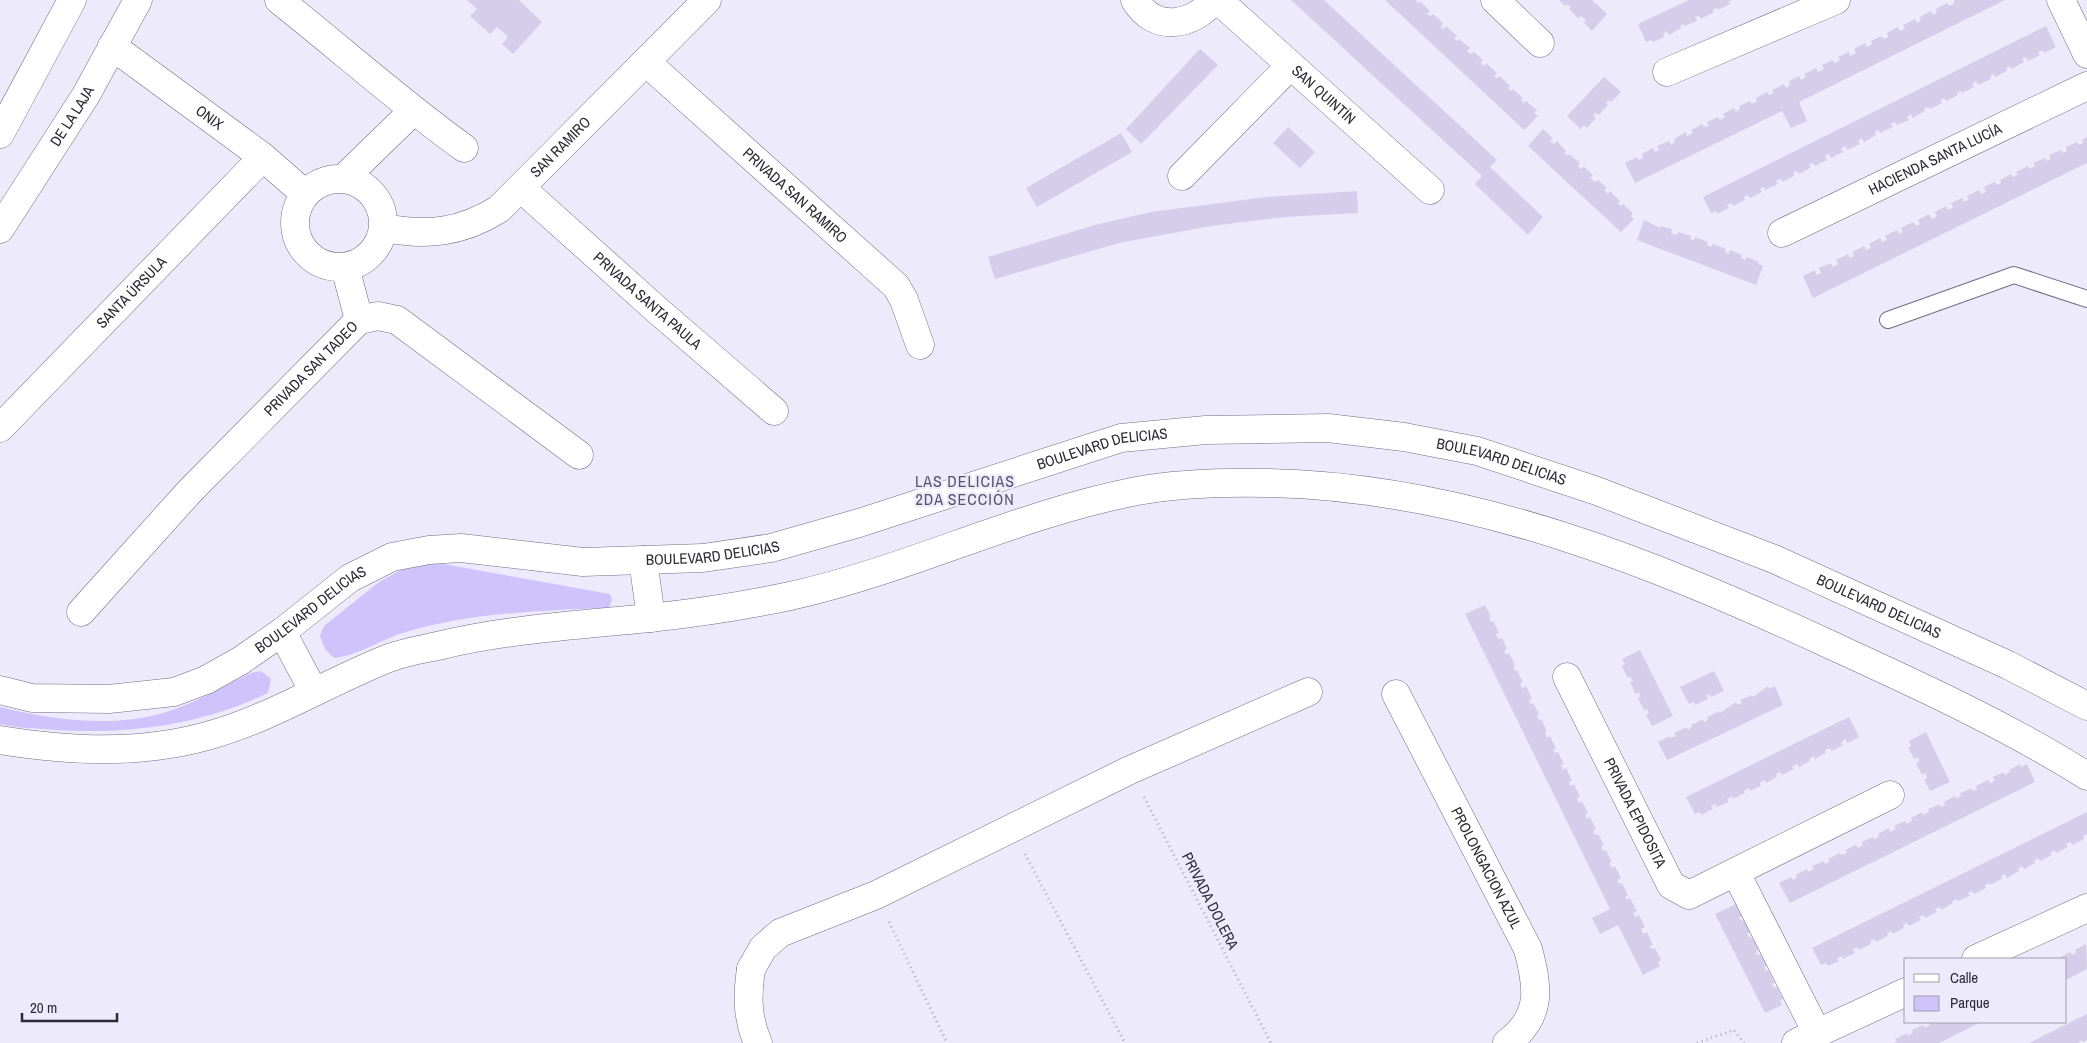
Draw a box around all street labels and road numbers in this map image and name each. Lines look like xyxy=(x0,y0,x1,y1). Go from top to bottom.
street label: SAN QUINTÍN xyxy=(1288,60,1361,129)
street label: DE LA LAJA xyxy=(45,81,99,150)
street label: ONIX xyxy=(191,100,229,135)
street label: SAN RAMIRO xyxy=(525,112,595,182)
street label: HACIENDA SANTA LUCÍA xyxy=(1865,117,2006,200)
street label: PRIVADA SAN RAMIRO xyxy=(738,143,852,248)
street label: PRIVADA SANTA PAULA xyxy=(589,247,707,355)
street label: SANTA ÚRSULA xyxy=(91,251,172,333)
street label: PRIVADA SAN TADEO xyxy=(259,316,362,420)
street label: BOULEVARD DELICIAS xyxy=(1034,423,1168,475)
street label: BOULEVARD DELICIAS xyxy=(1435,432,1569,490)
street label: BOULEVARD DELICIAS xyxy=(645,535,782,570)
street label: BOULEVARD DELICIAS xyxy=(250,561,370,658)
street label: BOULEVARD DELICIAS xyxy=(1813,569,1945,643)
street label: PRIVADA EPIDOSITA xyxy=(1599,754,1672,872)
street label: PROLONGACION AZUL xyxy=(1446,803,1527,933)
street label: PRIVADA DOLERA xyxy=(1177,849,1244,954)

